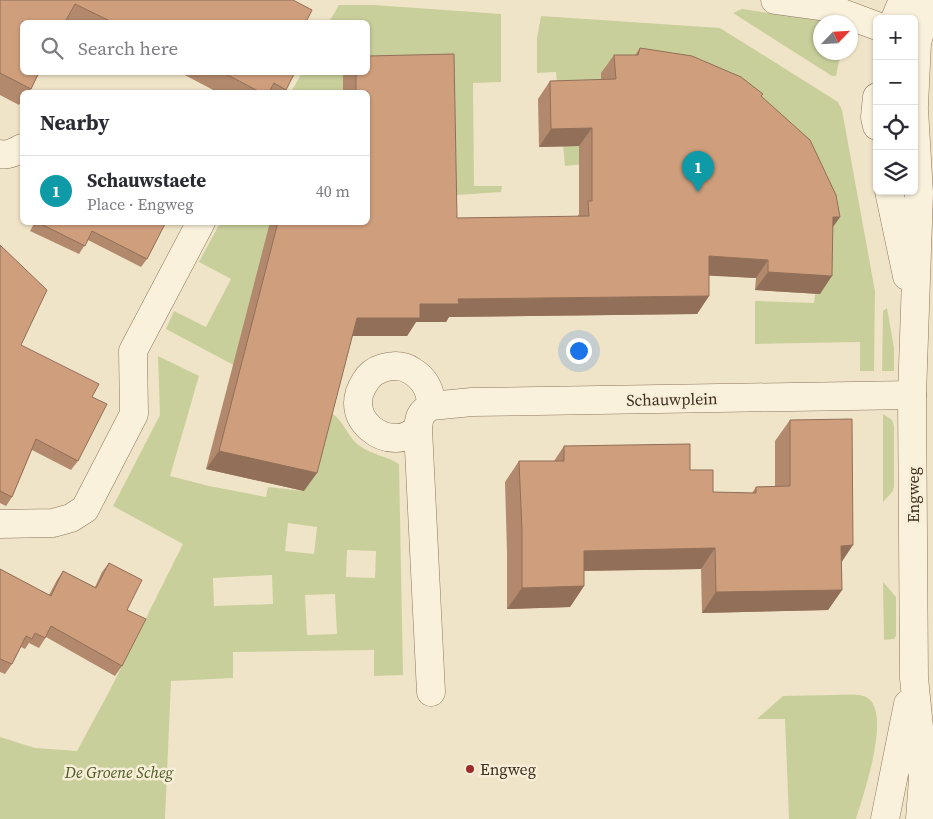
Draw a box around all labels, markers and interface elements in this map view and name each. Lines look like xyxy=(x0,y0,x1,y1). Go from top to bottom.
north arrow xyxy=(813,15,858,60)
map controls xyxy=(873,15,918,195)
button: + xyxy=(873,15,918,60)
search box xyxy=(20,20,370,75)
icon: search xyxy=(38,34,66,62)
text: Search here xyxy=(78,35,178,61)
button: − xyxy=(873,60,918,105)
button: locate xyxy=(873,105,918,150)
text: Nearby xyxy=(40,108,110,137)
button: layers xyxy=(873,150,918,195)
pin: 1 xyxy=(682,151,714,192)
text: Schauwstaete xyxy=(87,167,206,193)
text: 1 xyxy=(52,180,60,202)
text: 40 m xyxy=(316,180,350,202)
text: Place · Engweg xyxy=(87,193,193,215)
your location xyxy=(566,338,592,364)
street label: Schauwplein xyxy=(626,387,718,411)
street label: Engweg xyxy=(902,467,924,523)
place label: Engweg xyxy=(480,758,536,780)
park label: De Groene Scheg xyxy=(64,761,174,783)
marker: Engweg xyxy=(464,763,476,775)

